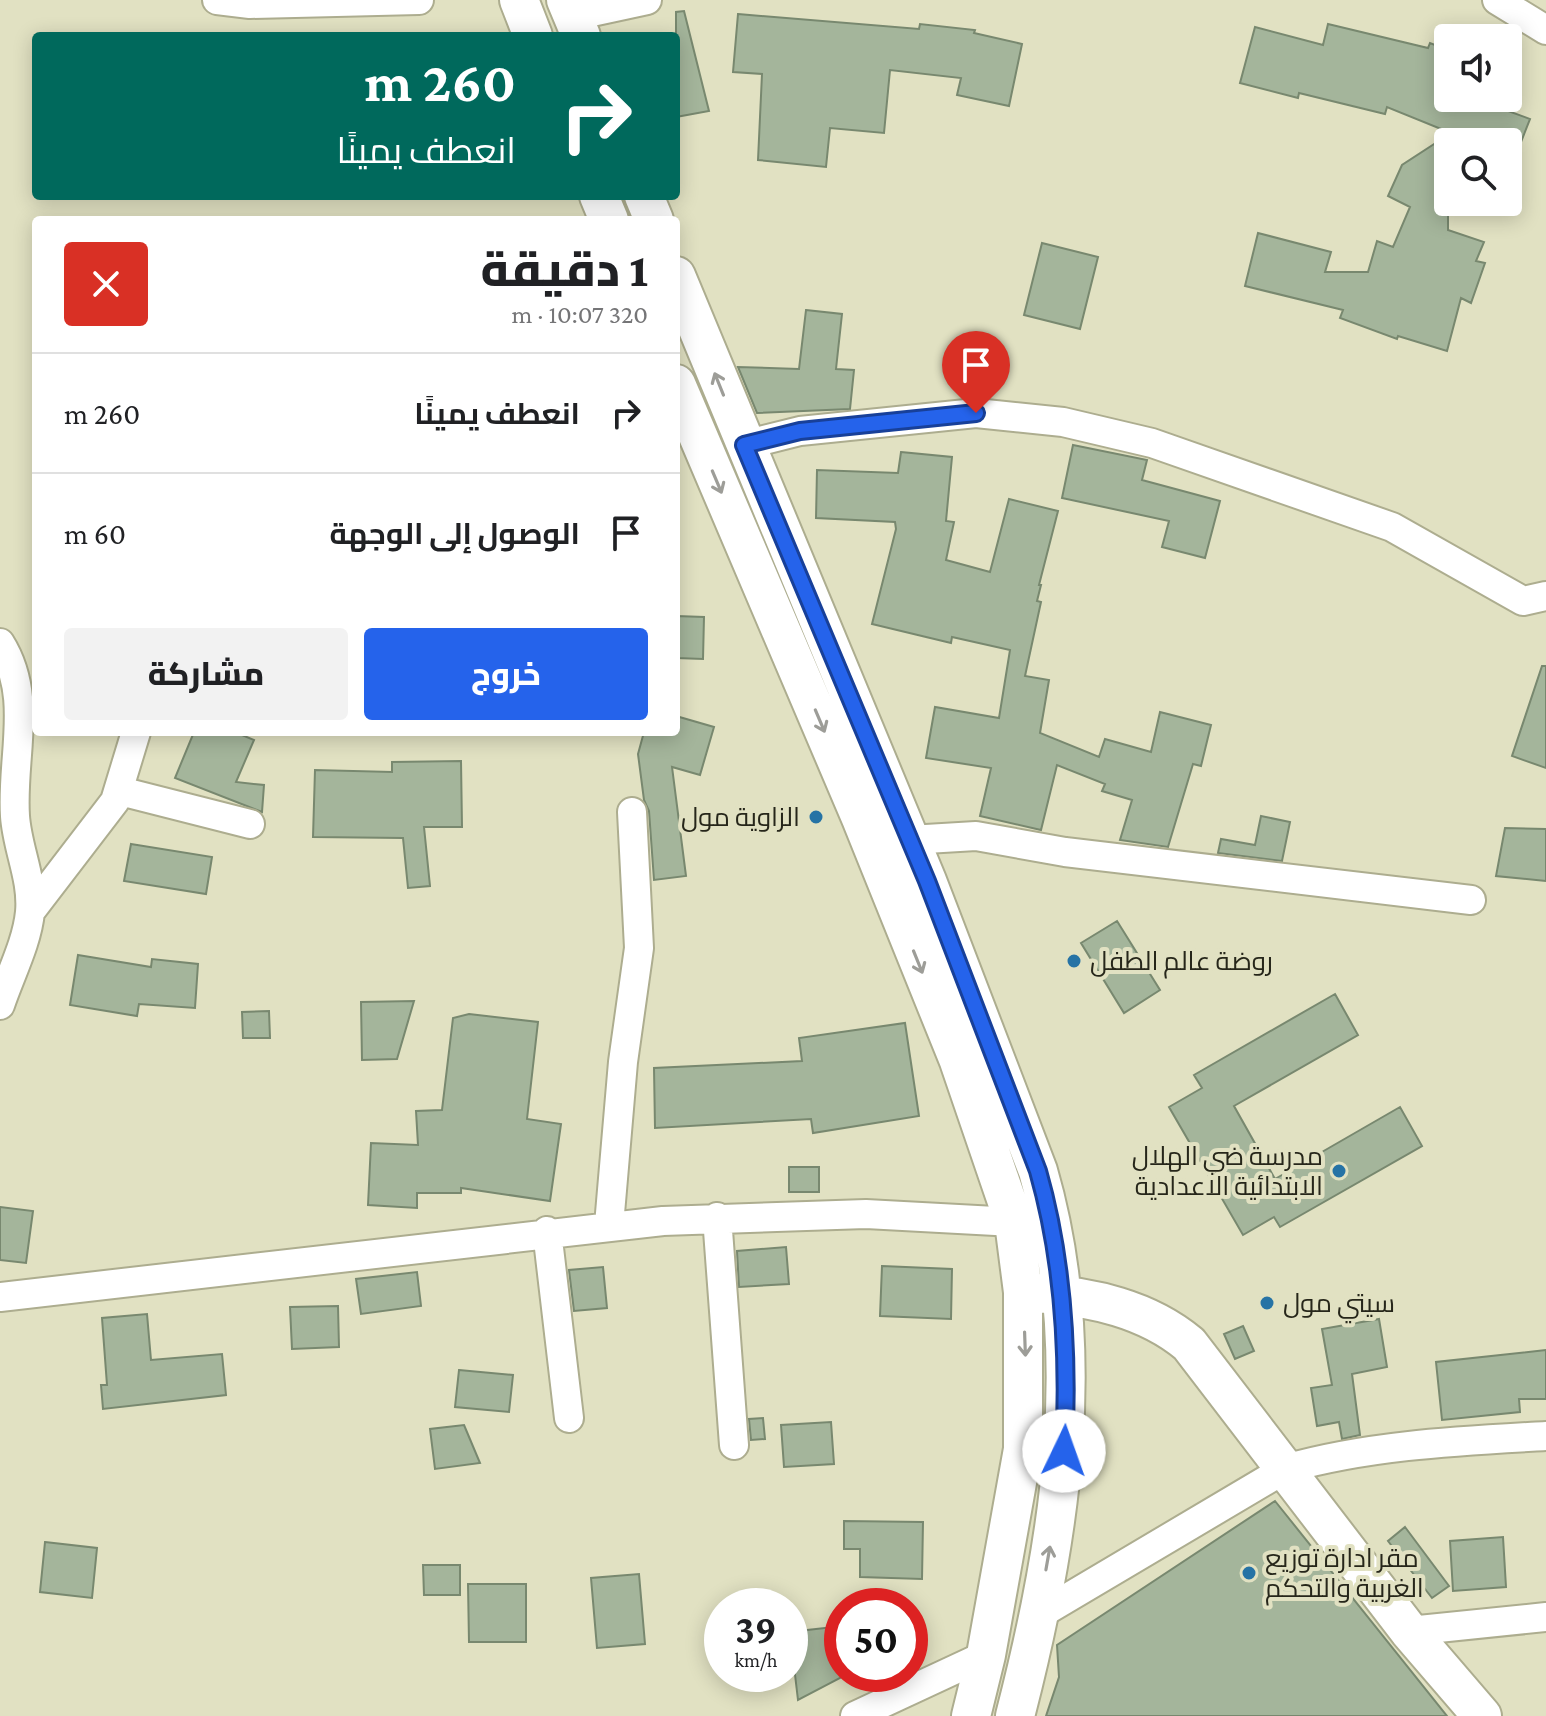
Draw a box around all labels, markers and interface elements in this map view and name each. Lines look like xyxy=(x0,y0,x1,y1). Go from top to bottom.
map controls xyxy=(1434,24,1522,216)
button: sound xyxy=(1434,24,1522,112)
text: 260 m xyxy=(365,51,516,113)
icon: right xyxy=(544,64,648,168)
button: search xyxy=(1434,128,1522,216)
text: انعطف يمينًا xyxy=(336,131,516,171)
button: close xyxy=(64,242,148,326)
text: 1 دقيقة xyxy=(481,243,648,296)
text: 320 m · 10:07 xyxy=(512,300,648,329)
pin xyxy=(942,331,1010,413)
icon: arrive xyxy=(954,343,998,387)
one-way arrow xyxy=(711,372,725,397)
icon: right xyxy=(604,391,648,435)
text: 260 m xyxy=(64,397,140,430)
text: انعطف يمينًا xyxy=(414,397,580,430)
one-way arrow xyxy=(710,470,725,494)
icon: arrive xyxy=(604,511,648,555)
text: 60 m xyxy=(64,517,126,550)
text: الوصول إلى الوجهة xyxy=(329,517,580,550)
button: مشاركة xyxy=(64,628,348,720)
button: خروج xyxy=(364,628,648,720)
one-way arrow xyxy=(813,708,828,733)
place label: الزاوية مول xyxy=(681,803,800,832)
marker: الزاوية مول xyxy=(807,808,825,826)
place label: روضة عالم الطفل xyxy=(1090,947,1273,979)
one-way arrow xyxy=(912,949,926,974)
marker: روضة عالم الطفل xyxy=(1065,952,1083,970)
place label: مدرسة ضي الهلال الابتدائية الاعدادية xyxy=(1132,1142,1323,1201)
marker: مدرسة ضي الهلال الابتدائية الاعدادية xyxy=(1330,1162,1348,1180)
place label: سيتي مول xyxy=(1283,1289,1395,1324)
marker: سيتي مول xyxy=(1258,1294,1276,1312)
one-way arrow xyxy=(1017,1330,1032,1357)
position arrow xyxy=(1022,1409,1106,1493)
place label: مقر ادارة توزيع الغربية والتحكم xyxy=(1265,1544,1424,1606)
one-way arrow xyxy=(1041,1545,1056,1571)
marker: مقر ادارة توزيع الغربية والتحكم xyxy=(1240,1564,1258,1582)
speed limit sign: 50 xyxy=(824,1588,928,1692)
text: 39 xyxy=(735,1607,777,1652)
text: km/h xyxy=(734,1649,778,1671)

